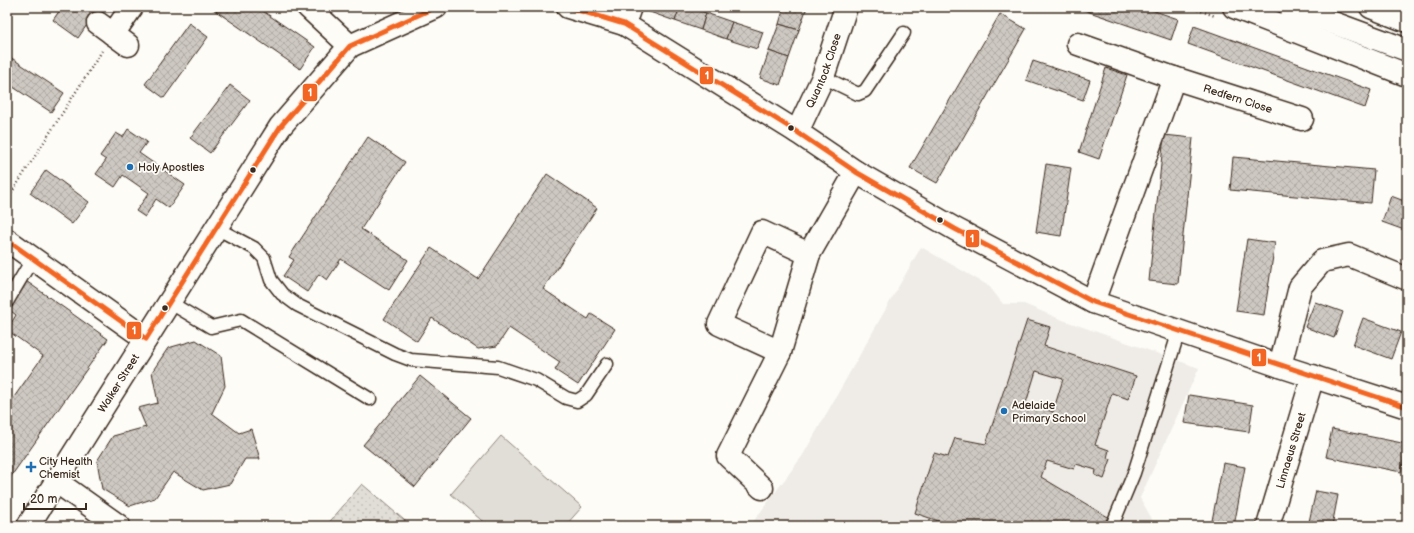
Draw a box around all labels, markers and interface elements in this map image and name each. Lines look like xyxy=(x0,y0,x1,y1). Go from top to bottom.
street label: Quantock Close xyxy=(803,31,844,110)
line badge: 1 xyxy=(699,66,714,85)
text: 1 xyxy=(705,69,709,82)
street label: Redfern Close xyxy=(1202,82,1274,116)
line badge: 1 xyxy=(302,83,318,102)
text: 1 xyxy=(308,86,312,99)
unlabelled marker xyxy=(786,123,796,133)
place label: Holy Apostles xyxy=(138,161,205,174)
marker: Holy Apostles xyxy=(125,162,135,172)
unlabelled marker xyxy=(248,165,258,175)
unlabelled marker xyxy=(935,215,945,225)
line badge: 1 xyxy=(965,229,980,248)
text: 1 xyxy=(970,232,974,245)
unlabelled marker xyxy=(160,303,170,313)
line badge: 1 xyxy=(126,321,142,340)
text: 1 xyxy=(132,324,136,337)
line badge: 1 xyxy=(1251,348,1267,367)
street label: Walker Street xyxy=(95,351,142,415)
text: 1 xyxy=(1257,351,1261,364)
place label: Adelaide Primary School xyxy=(1012,399,1086,425)
marker: Adelaide Primary School xyxy=(999,406,1009,416)
street label: Linnaeus Street xyxy=(1274,410,1309,490)
place label: City Health Chemist xyxy=(39,455,93,481)
marker: City Health Chemist xyxy=(26,462,36,472)
scale bar xyxy=(24,485,86,511)
text: 20 m xyxy=(30,492,57,507)

